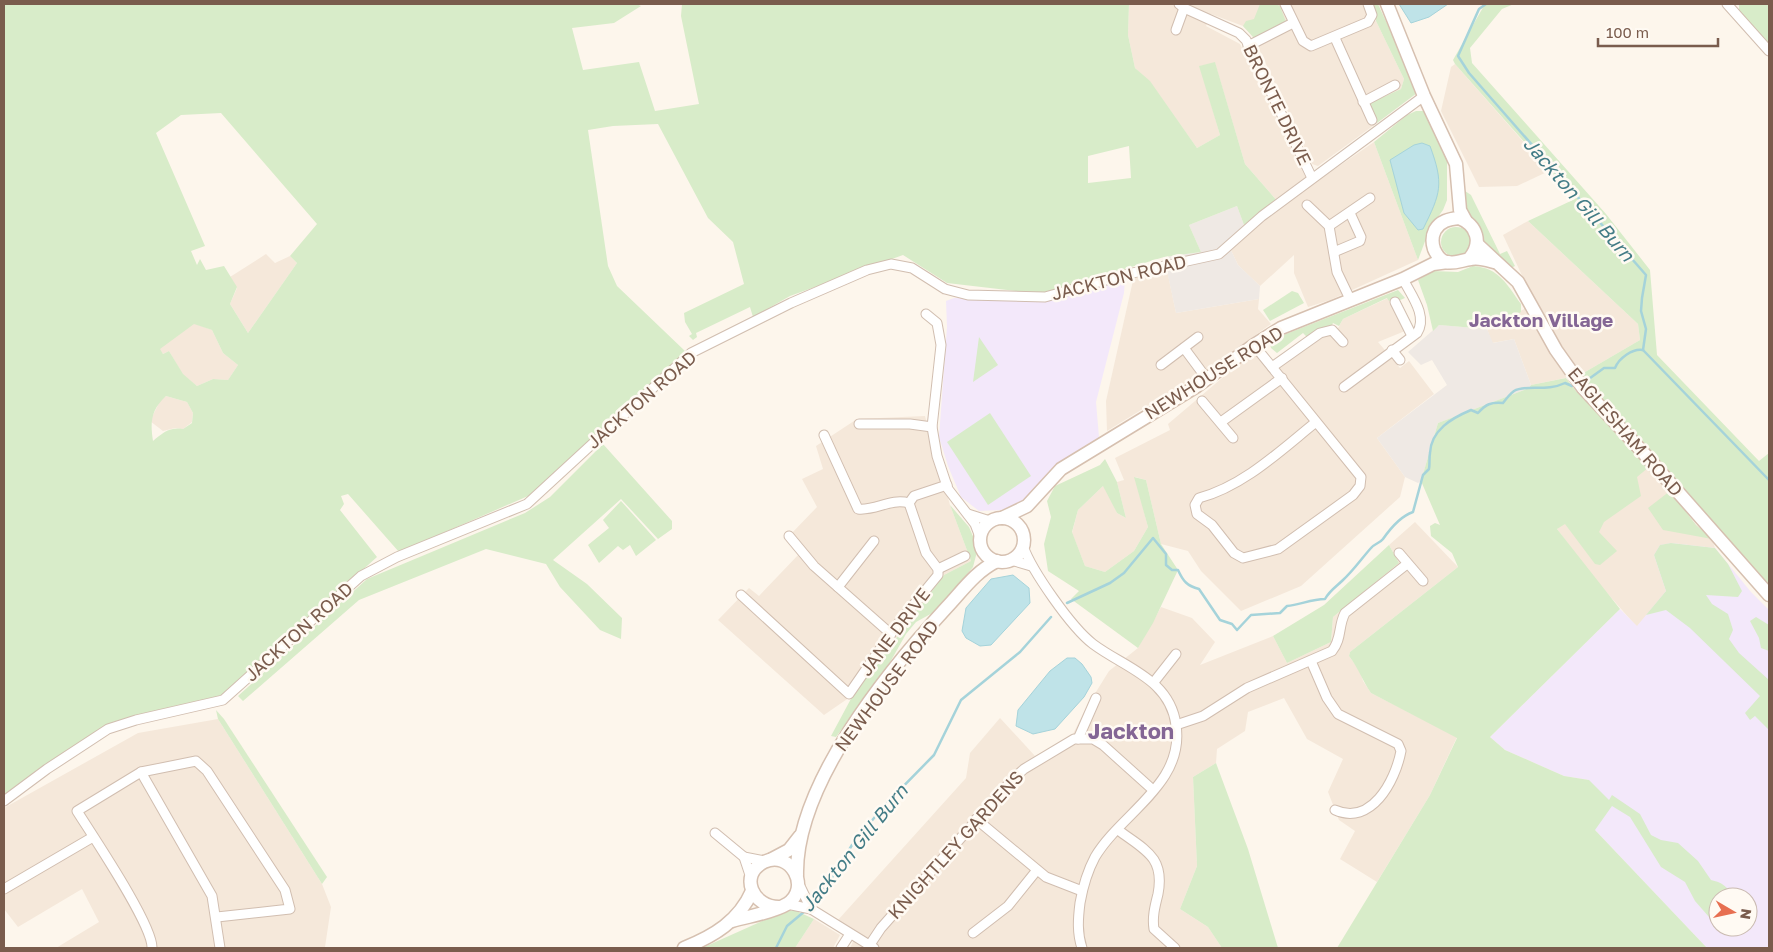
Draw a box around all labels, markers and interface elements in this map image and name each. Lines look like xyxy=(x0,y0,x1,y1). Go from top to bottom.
scale bar xyxy=(1598,15,1718,47)
text: 100 m xyxy=(1606,23,1649,41)
street label: BRONTE DRIVE xyxy=(1239,41,1317,168)
water label: Jackton Gill Burn xyxy=(1519,132,1640,266)
street label: JACKTON ROAD xyxy=(1049,250,1188,304)
district label: Jackton Village xyxy=(1469,308,1613,331)
street label: NEWHOUSE ROAD xyxy=(1140,321,1287,424)
street label: JACKTON ROAD xyxy=(582,346,701,453)
street label: EAGLESHAM ROAD xyxy=(1564,362,1688,500)
street label: JACKTON ROAD xyxy=(240,577,357,686)
street label: JANE DRIVE xyxy=(854,583,934,680)
street label: NEWHOUSE ROAD xyxy=(830,615,943,755)
district label: Jackton xyxy=(1088,717,1174,744)
street label: KNIGHTLEY GARDENS xyxy=(883,766,1028,923)
water label: Jackton Gill Burn xyxy=(795,778,913,916)
north arrow xyxy=(1708,887,1758,937)
text: N xyxy=(1737,908,1756,921)

